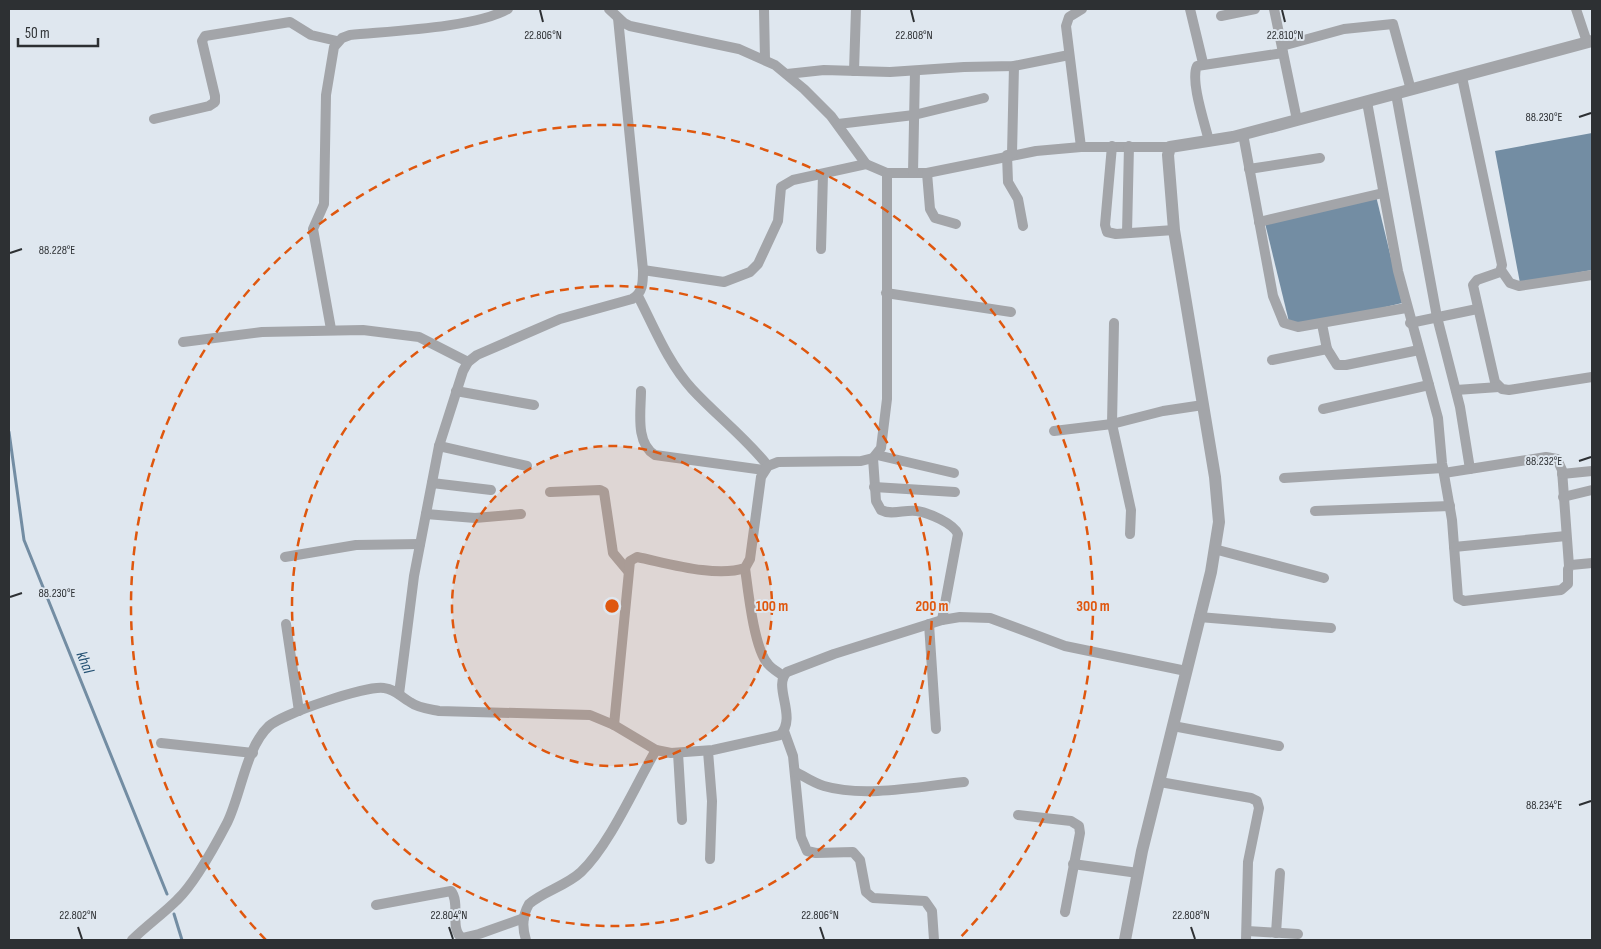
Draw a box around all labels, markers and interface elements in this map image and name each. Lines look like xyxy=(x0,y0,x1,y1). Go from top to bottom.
scale bar xyxy=(18,15,98,47)
text: 50 m xyxy=(25,24,50,43)
text: 22.806°N xyxy=(524,28,562,43)
text: 22.808°N xyxy=(895,28,933,43)
text: 22.810°N xyxy=(1267,28,1303,43)
text: 88.230°E xyxy=(1526,110,1563,125)
text: 88.228°E xyxy=(39,243,75,258)
text: 88.232°E xyxy=(1526,454,1562,469)
text: 88.230°E xyxy=(39,586,76,601)
centre of rings xyxy=(603,597,621,615)
text: 100 m xyxy=(756,597,788,616)
text: 200 m xyxy=(915,597,949,616)
text: 300 m xyxy=(1076,597,1110,616)
water label: khal xyxy=(72,649,98,677)
text: 88.234°E xyxy=(1526,798,1562,813)
text: 22.802°N xyxy=(59,908,97,923)
text: 22.804°N xyxy=(431,908,467,923)
text: 22.806°N xyxy=(801,908,839,923)
text: 22.808°N xyxy=(1172,908,1210,923)

